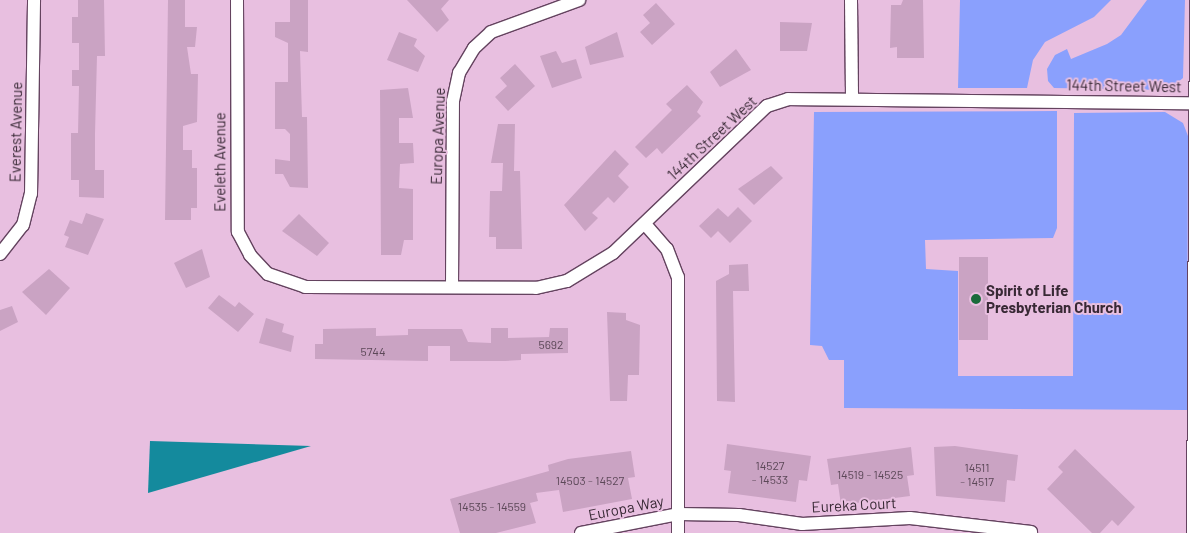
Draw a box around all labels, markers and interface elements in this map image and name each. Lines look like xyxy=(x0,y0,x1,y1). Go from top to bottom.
street label: 144th Street West xyxy=(1066,76,1182,96)
street label: Everest Avenue xyxy=(6,82,26,182)
street label: Europa Avenue xyxy=(427,87,449,185)
street label: 144th Street West xyxy=(664,92,760,184)
street label: Eveleth Avenue xyxy=(211,112,229,212)
place label: Spirit of Life Presbyterian Church xyxy=(986,281,1122,316)
marker: Spirit of Life Presbyterian Church xyxy=(970,293,982,305)
house number: 5692 xyxy=(538,338,564,352)
house number: 5744 xyxy=(360,345,386,359)
house number: 14527 - 14533 xyxy=(752,459,788,487)
house number: 14511 - 14517 xyxy=(960,461,994,489)
house number: 14519 - 14525 xyxy=(837,468,903,482)
house number: 14503 - 14527 xyxy=(556,474,624,488)
street label: Europa Way xyxy=(587,492,665,524)
street label: Eureka Court xyxy=(811,494,897,516)
house number: 14535 - 14559 xyxy=(458,500,526,514)

